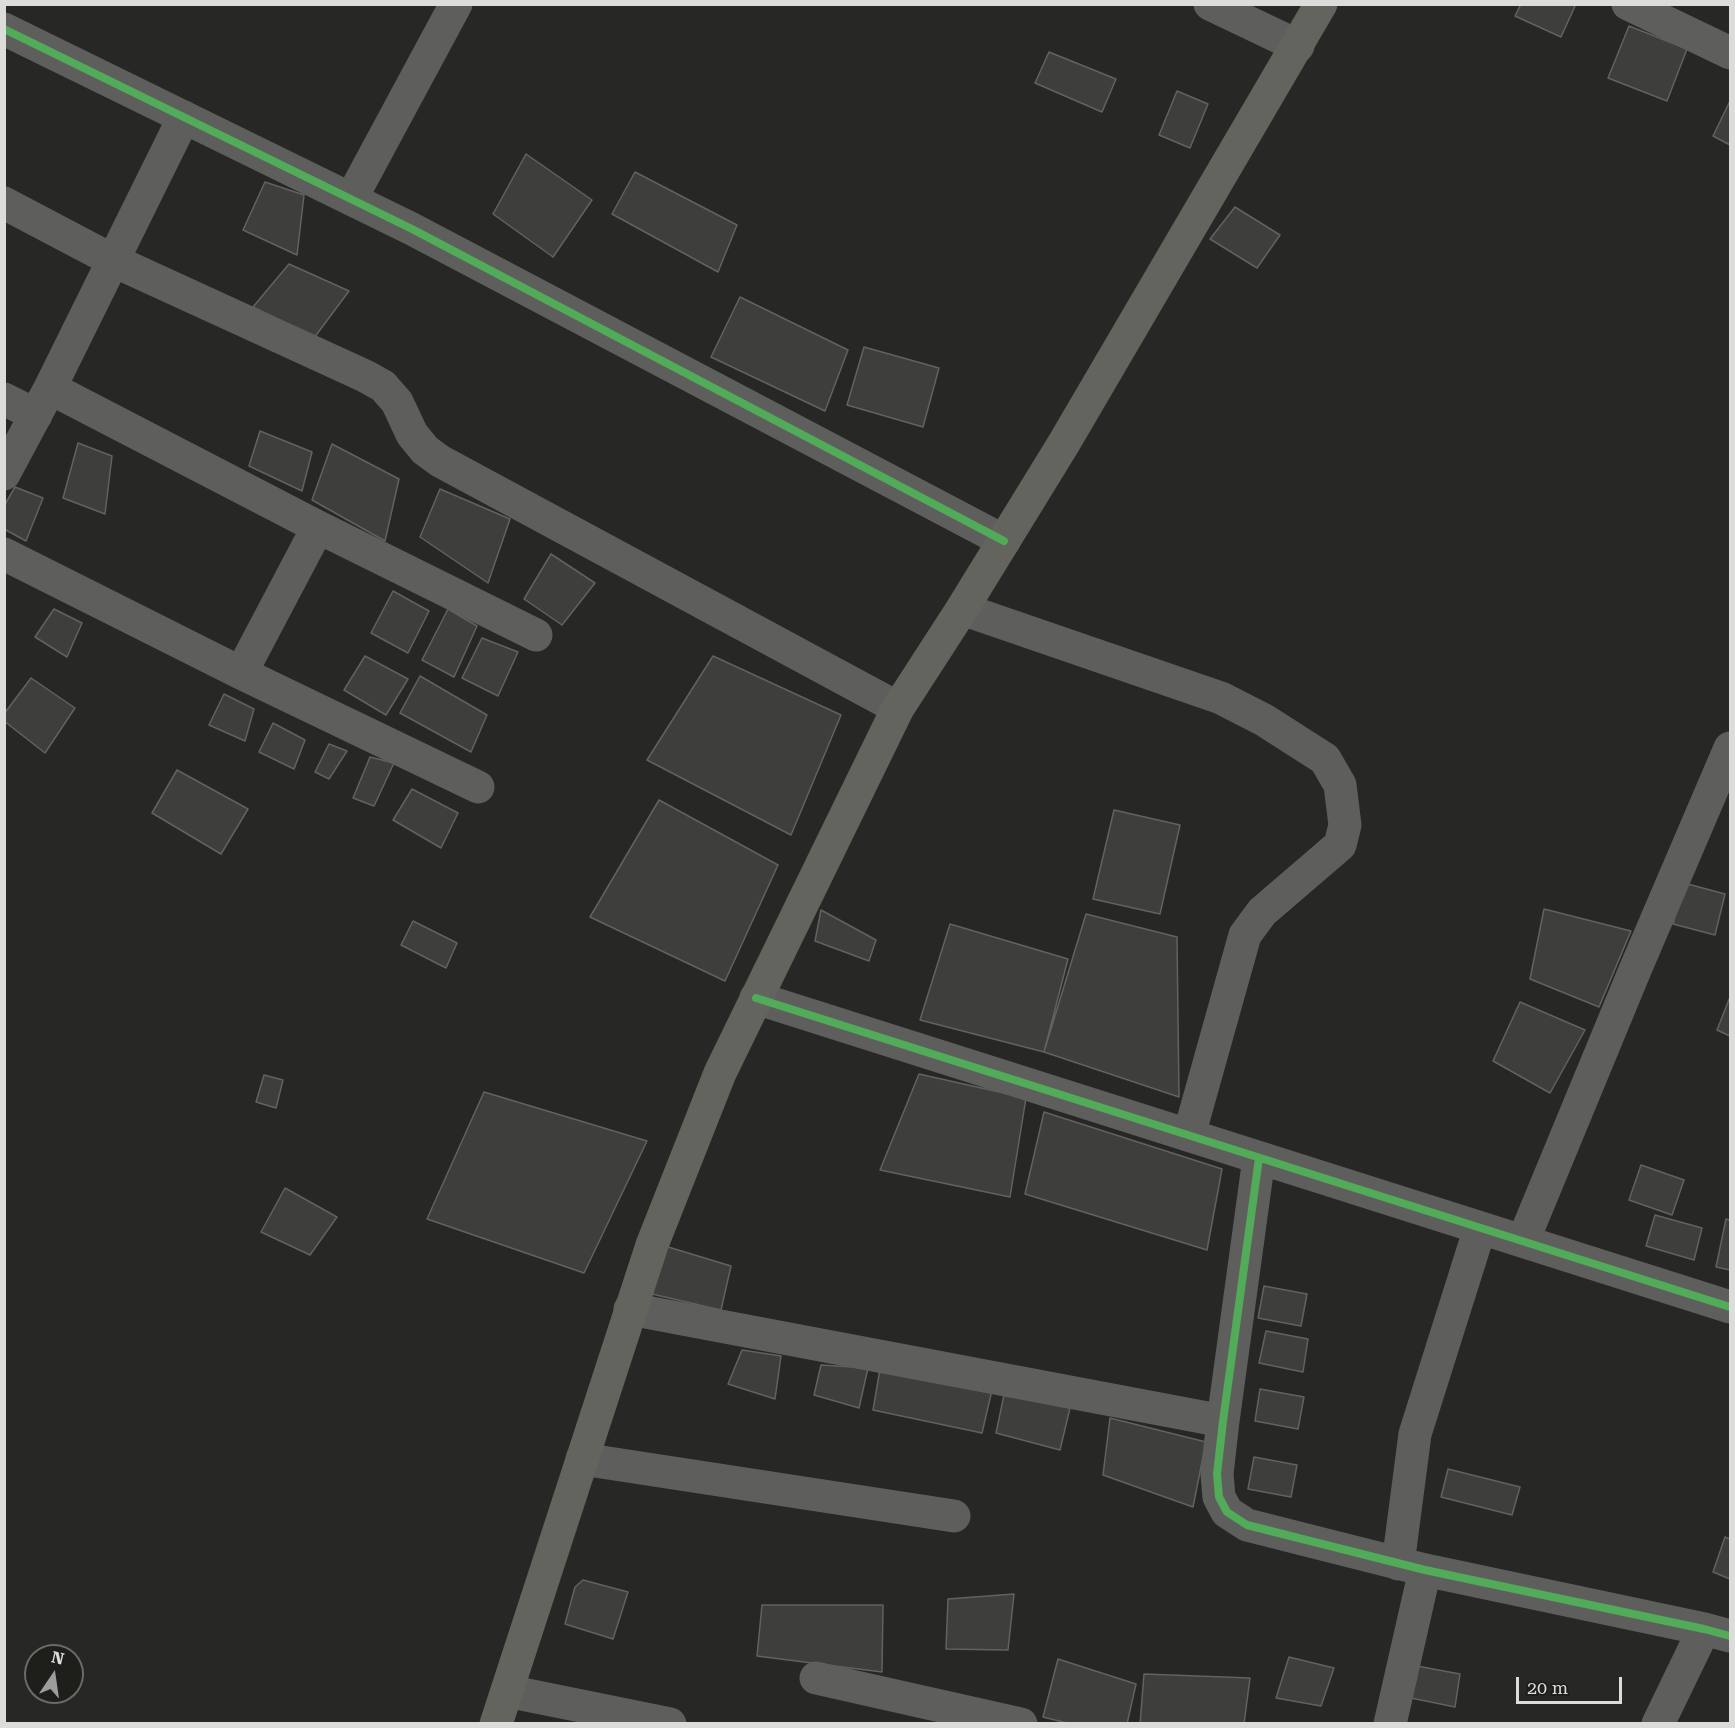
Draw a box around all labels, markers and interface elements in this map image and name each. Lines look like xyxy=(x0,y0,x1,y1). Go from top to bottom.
north arrow xyxy=(24,1644,84,1704)
text: N xyxy=(50,1647,66,1669)
scale bar xyxy=(1519,1665,1626,1703)
text: 20 m xyxy=(1527,1677,1568,1698)

